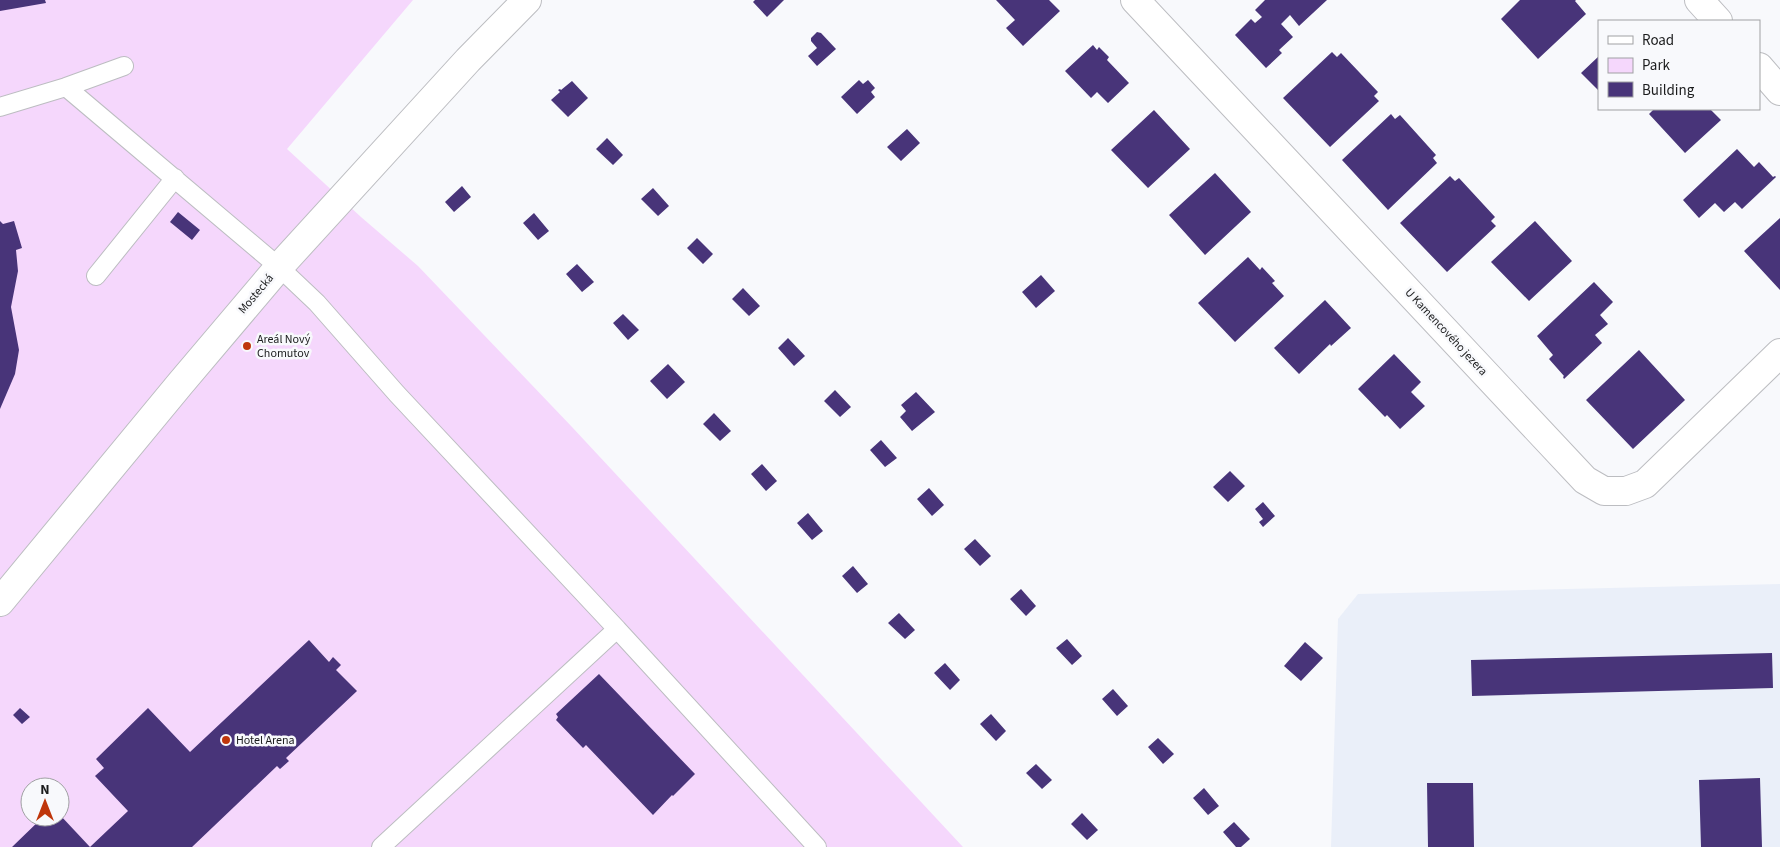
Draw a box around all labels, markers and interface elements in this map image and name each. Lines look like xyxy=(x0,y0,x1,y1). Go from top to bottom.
legend xyxy=(1598,20,1760,110)
text: Road xyxy=(1642,30,1674,51)
text: Park xyxy=(1642,55,1671,76)
text: Building xyxy=(1642,80,1695,101)
street label: Mostecká xyxy=(234,270,278,318)
street label: U Kamencového jezera xyxy=(1401,285,1491,379)
place label: Areál Nový Chomutov xyxy=(257,331,311,362)
marker: Areál Nový Chomutov xyxy=(241,340,253,352)
place label: Hotel Arena xyxy=(236,732,295,749)
marker: Hotel Arena xyxy=(220,734,232,746)
north arrow xyxy=(20,777,70,827)
text: N xyxy=(40,780,50,800)

